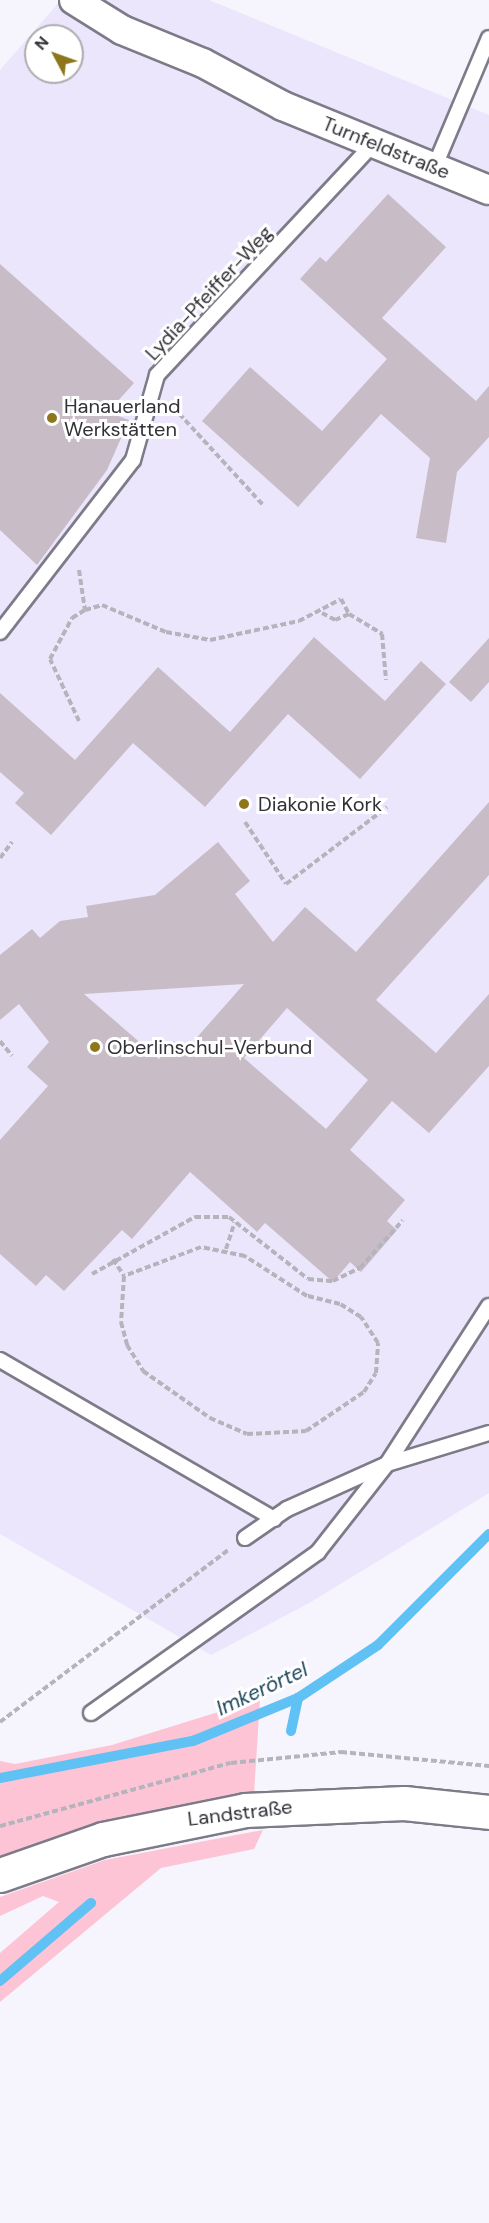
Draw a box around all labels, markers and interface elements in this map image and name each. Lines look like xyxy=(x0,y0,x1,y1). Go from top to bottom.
north arrow xyxy=(24,24,84,84)
text: N xyxy=(30,32,53,54)
street label: Turnfeldstraße xyxy=(319,112,453,184)
street label: Lydia-Pfeiffer-Weg xyxy=(140,221,278,365)
place label: Hanauerland Werkstätten xyxy=(64,394,180,441)
marker: Hanauerland Werkstätten xyxy=(45,411,59,425)
place label: Diakonie Kork xyxy=(258,792,382,816)
marker: Diakonie Kork xyxy=(235,795,253,813)
place label: Oberlinschul-Verbund xyxy=(107,1035,312,1059)
marker: Oberlinschul-Verbund xyxy=(88,1040,102,1054)
water label: Imkerörtel xyxy=(212,1657,312,1721)
street label: Landstraße xyxy=(186,1795,294,1831)

